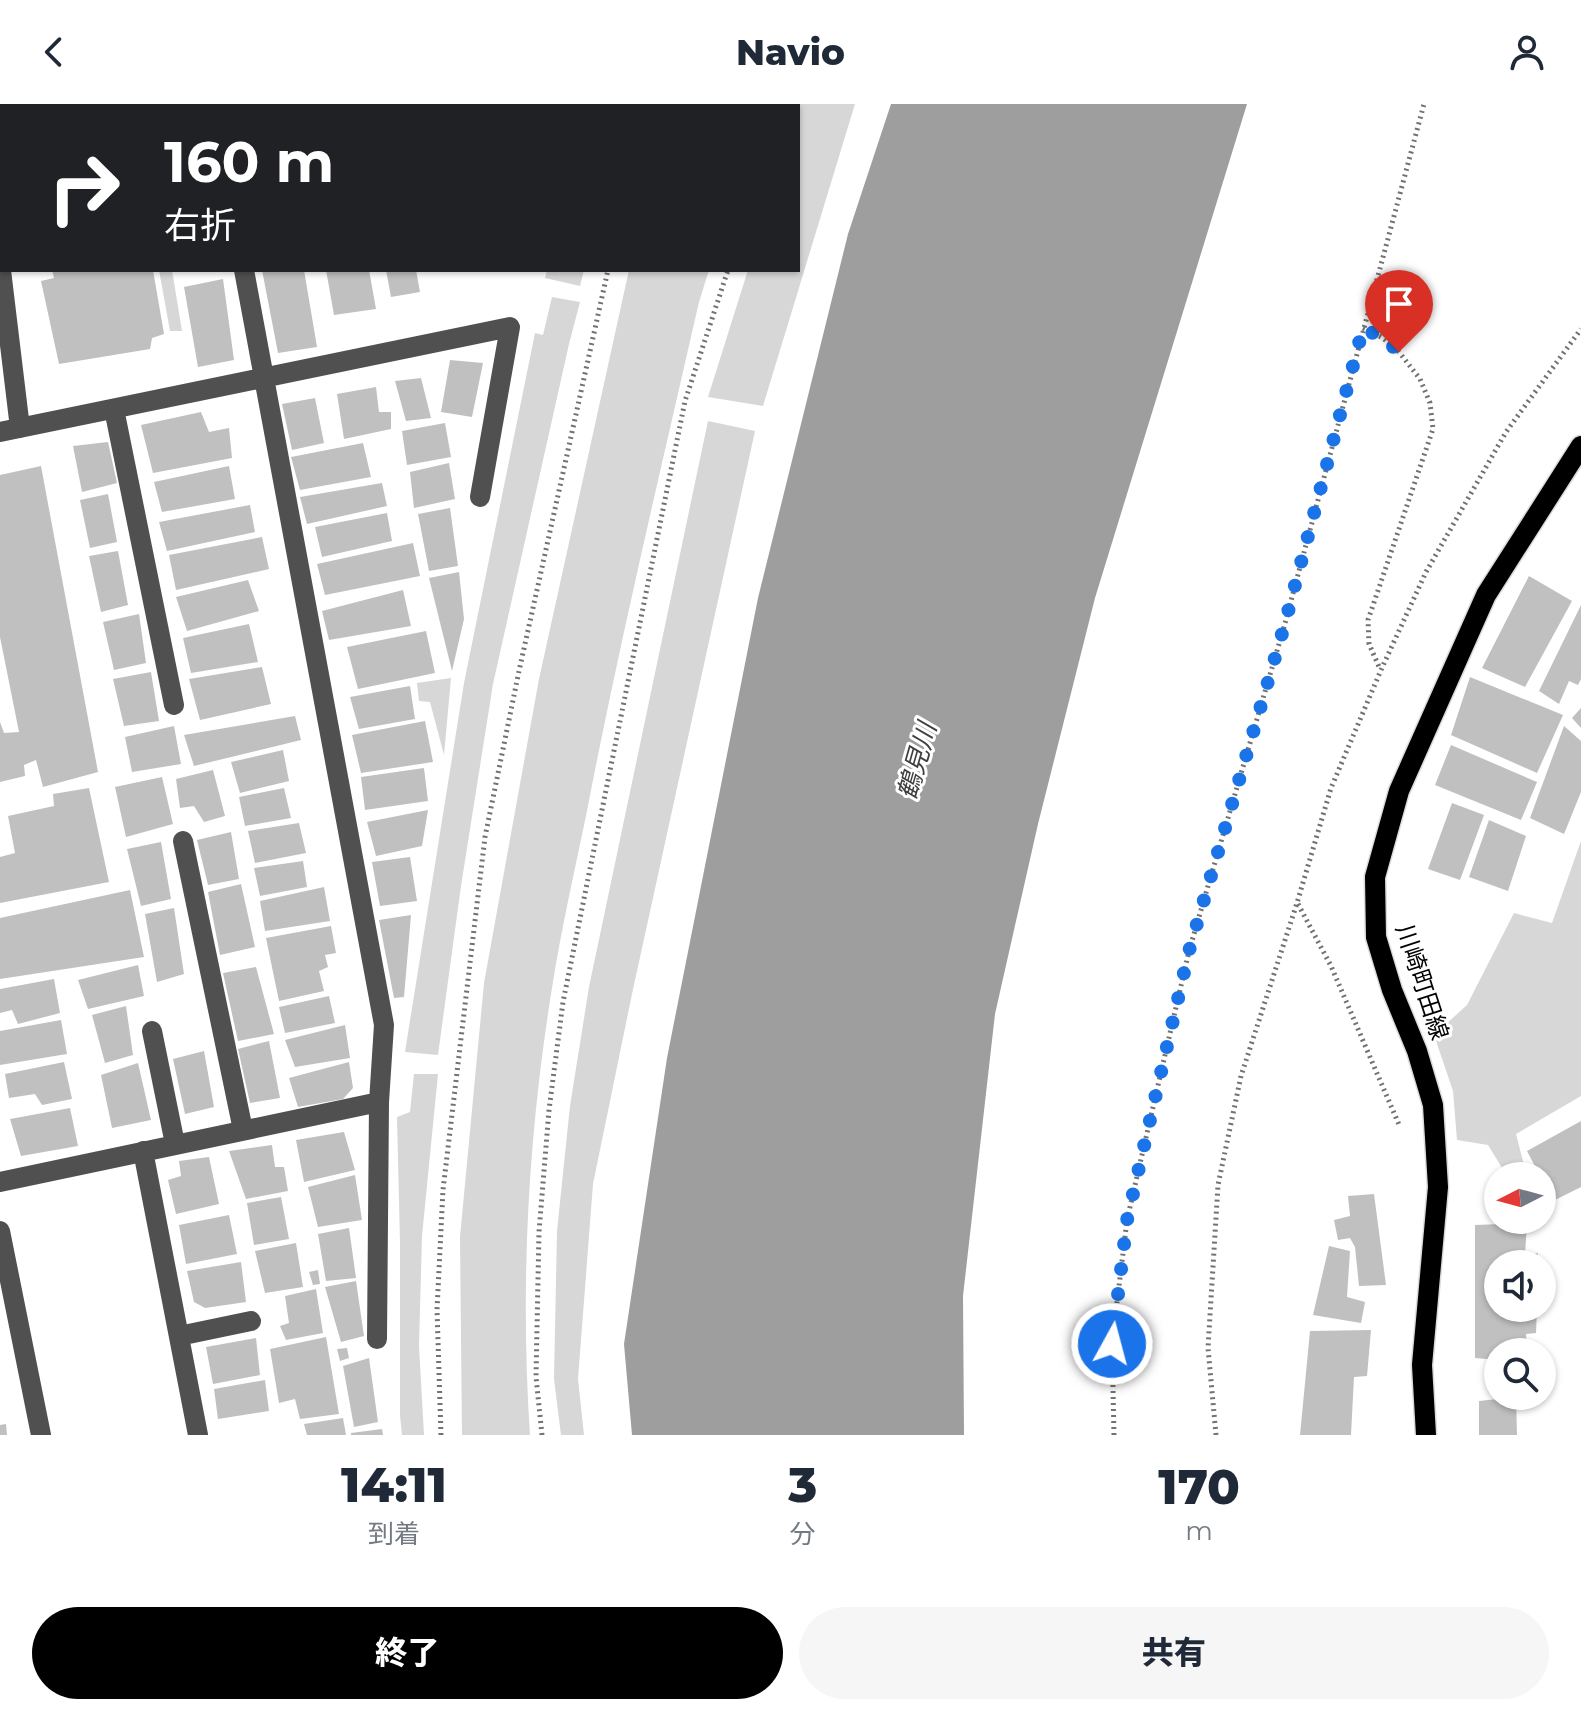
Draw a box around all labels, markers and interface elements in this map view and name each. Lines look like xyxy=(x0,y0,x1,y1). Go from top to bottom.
icon: back xyxy=(32,30,76,74)
text: Navio xyxy=(736,30,845,74)
icon: person xyxy=(1505,30,1549,74)
text: 160 m xyxy=(164,128,334,196)
icon: right xyxy=(32,136,136,240)
text: 右折 xyxy=(164,203,236,247)
pin xyxy=(1365,270,1433,352)
icon: arrive xyxy=(1377,282,1421,326)
water label: 鶴見川 xyxy=(891,716,944,803)
street label: 川崎町田線 xyxy=(1390,920,1455,1043)
north arrow xyxy=(1484,1162,1556,1234)
map controls xyxy=(1484,1162,1556,1410)
button: sound xyxy=(1484,1250,1556,1322)
position arrow xyxy=(1070,1302,1154,1386)
button: search xyxy=(1484,1338,1556,1410)
text: 14:11 xyxy=(341,1456,447,1514)
text: 3 xyxy=(788,1456,817,1514)
text: 170 xyxy=(1158,1458,1240,1516)
text: m xyxy=(1185,1515,1213,1547)
text: 到着 xyxy=(368,1518,420,1550)
text: 分 xyxy=(790,1518,816,1550)
button: 終了 xyxy=(32,1607,783,1699)
button: 共有 xyxy=(799,1607,1549,1699)

